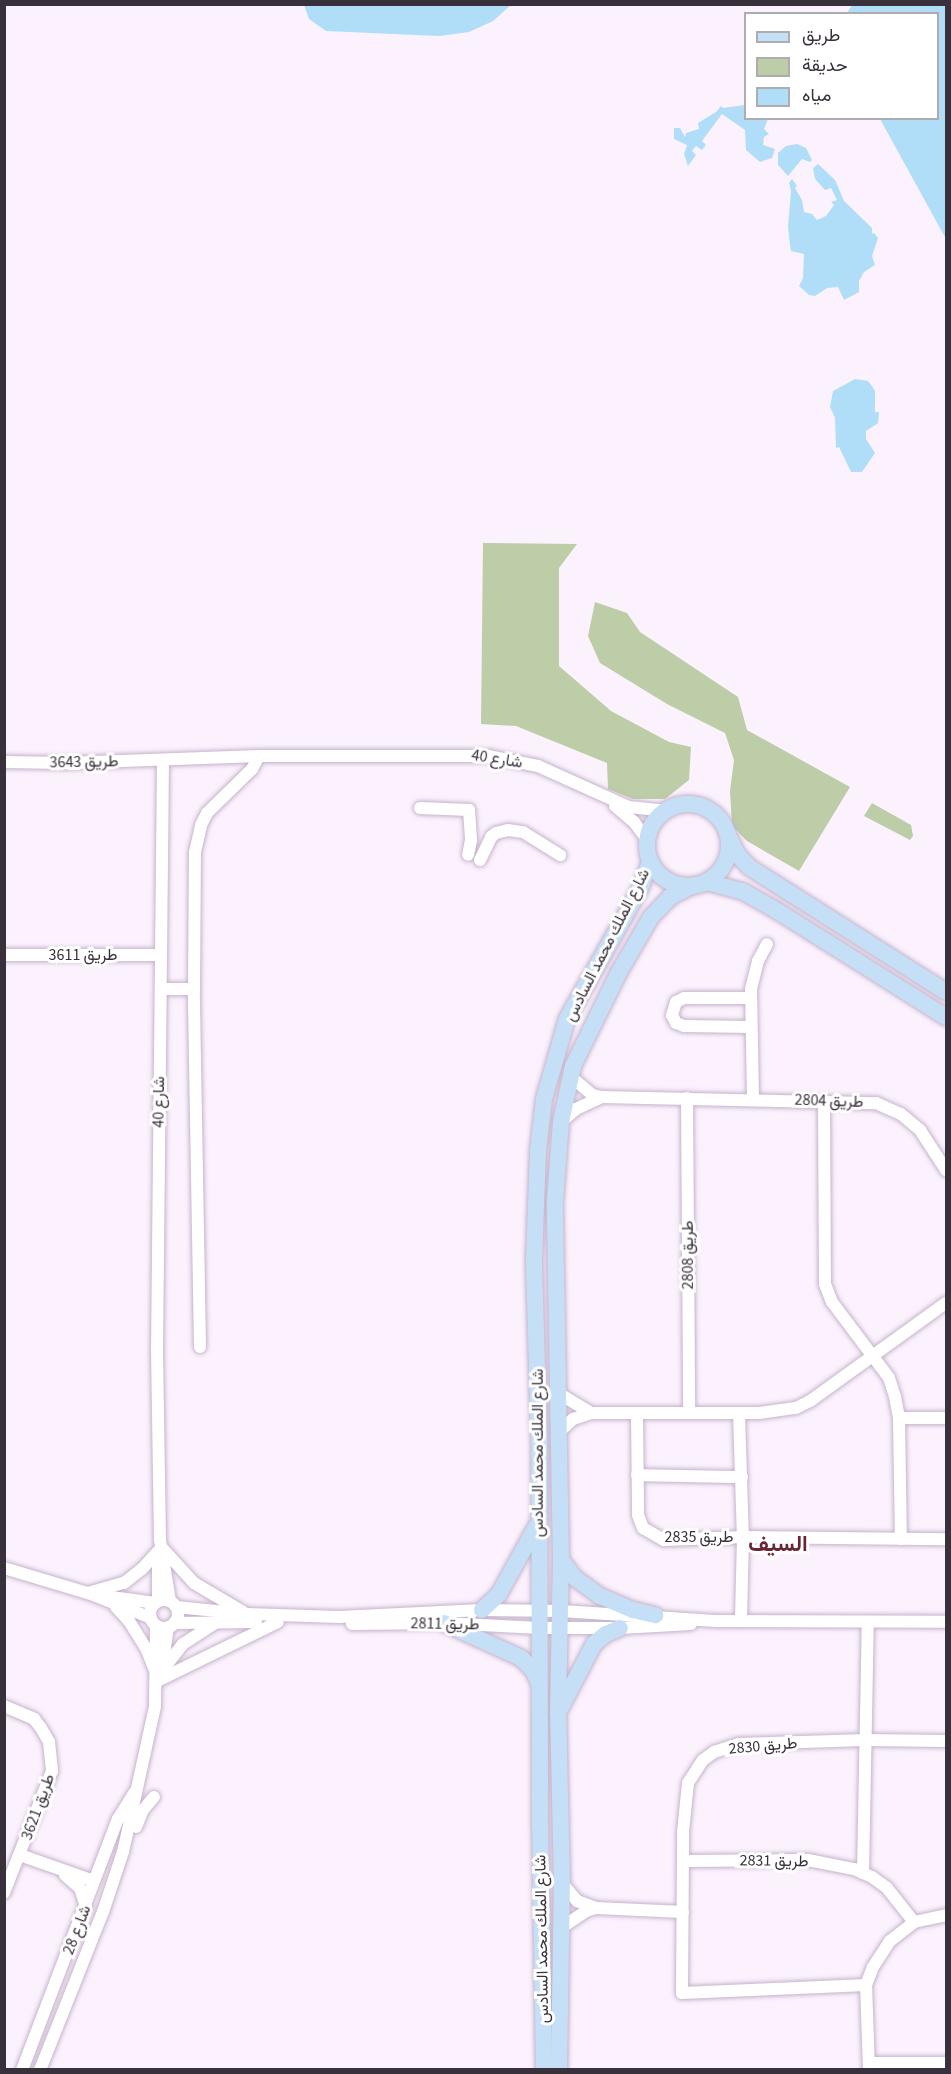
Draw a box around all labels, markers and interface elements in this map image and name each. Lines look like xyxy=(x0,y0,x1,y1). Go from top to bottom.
legend xyxy=(744,12,939,120)
text: طريق xyxy=(802,23,840,48)
text: حديقة xyxy=(802,53,848,78)
text: مياه xyxy=(802,83,831,108)
street label: شارع 40 xyxy=(470,746,524,772)
street label: طريق 3643 xyxy=(49,752,119,772)
street label: شارع الملك محمد السادس xyxy=(560,866,654,1024)
street label: طريق 3611 xyxy=(49,945,117,965)
street label: شارع 40 xyxy=(149,1076,169,1128)
street label: طريق 2804 xyxy=(794,1090,864,1112)
street label: طريق 2808 xyxy=(678,1221,698,1289)
street label: شارع الملك محمد السادس xyxy=(528,1369,548,1537)
street label: طريق 2835 xyxy=(665,1527,733,1547)
district label: السيف xyxy=(748,1532,808,1558)
street label: طريق 2811 xyxy=(410,1614,480,1634)
street label: طريق 2830 xyxy=(728,1733,798,1759)
street label: طريق 3621 xyxy=(17,1771,59,1843)
street label: طريق 2831 xyxy=(739,1851,809,1871)
street label: شارع الملك محمد السادس xyxy=(531,1855,553,2023)
street label: شارع 28 xyxy=(59,1903,95,1957)

